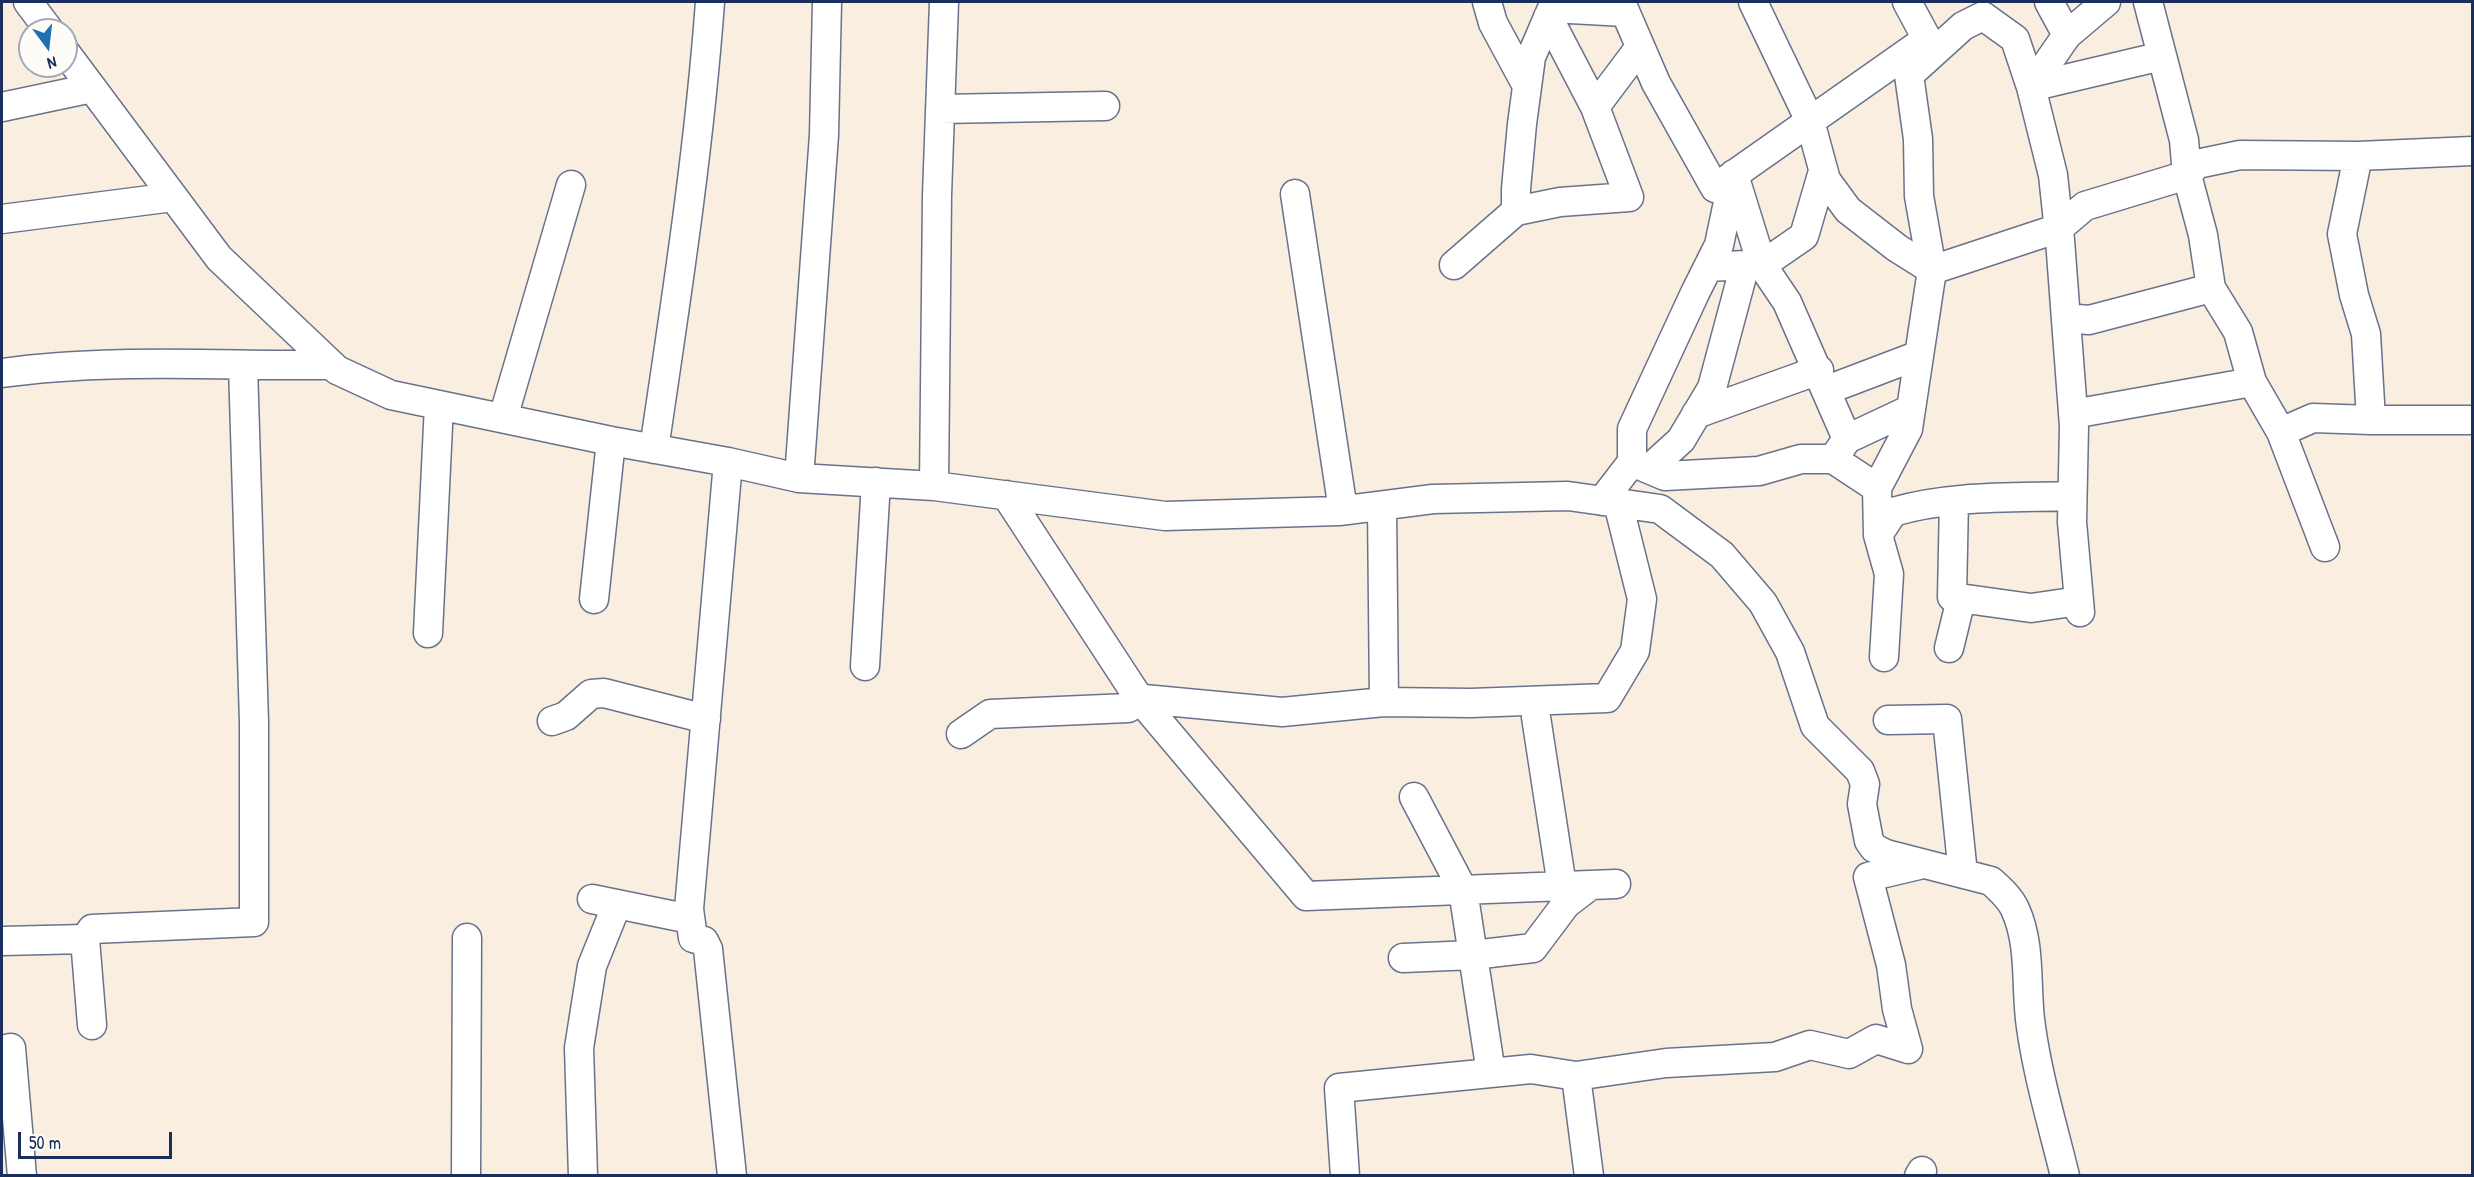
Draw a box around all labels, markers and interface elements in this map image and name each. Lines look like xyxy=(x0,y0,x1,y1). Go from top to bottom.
north arrow xyxy=(18,18,78,78)
text: N xyxy=(45,52,59,75)
scale bar xyxy=(21,1120,176,1158)
text: 50 m xyxy=(29,1130,61,1155)

